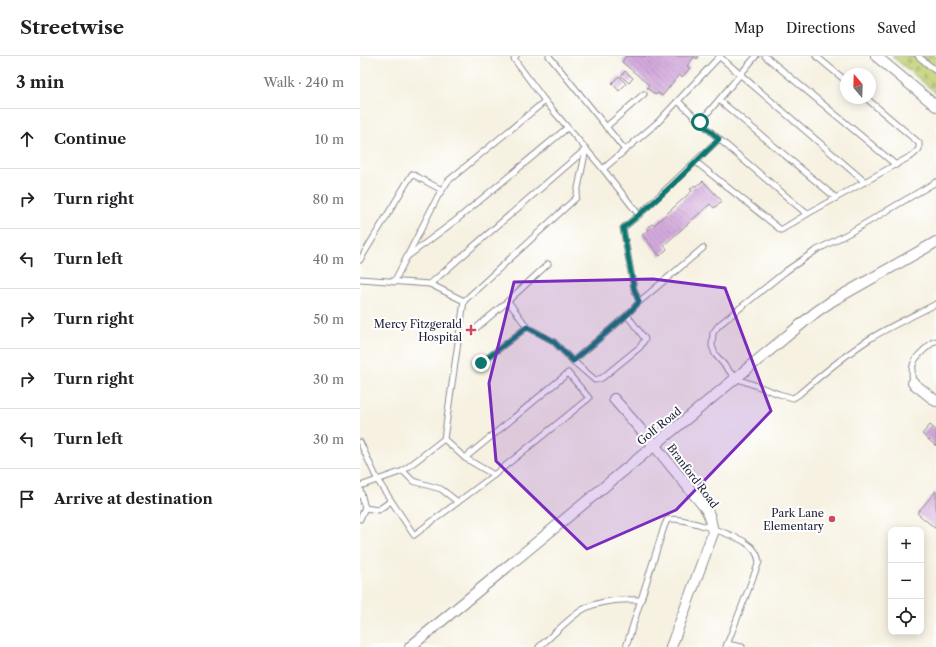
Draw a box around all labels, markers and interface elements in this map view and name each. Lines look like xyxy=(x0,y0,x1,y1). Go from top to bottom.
text: Streetwise xyxy=(20,16,124,39)
text: Map xyxy=(734,19,764,37)
text: Directions xyxy=(786,19,855,37)
text: Saved xyxy=(877,19,916,37)
north arrow xyxy=(840,68,876,104)
text: 3 min xyxy=(16,72,65,92)
text: Walk · 240 m xyxy=(264,74,344,90)
route start xyxy=(691,113,709,131)
icon: ahead xyxy=(16,128,38,150)
text: Continue xyxy=(54,129,126,148)
text: 10 m xyxy=(315,131,344,147)
icon: right xyxy=(16,188,38,210)
text: Turn right xyxy=(54,189,134,208)
text: 80 m xyxy=(312,191,344,207)
icon: left xyxy=(16,248,38,270)
text: Turn left xyxy=(54,249,123,268)
text: 40 m xyxy=(313,251,344,267)
icon: right xyxy=(16,308,38,330)
text: Turn right xyxy=(54,309,134,328)
text: 50 m xyxy=(313,311,344,327)
place label: Mercy Fitzgerald Hospital xyxy=(374,317,463,344)
marker: Mercy Fitzgerald Hospital xyxy=(465,324,477,336)
route end xyxy=(472,354,490,372)
icon: right xyxy=(16,368,38,390)
text: Turn right xyxy=(54,369,134,388)
text: 30 m xyxy=(313,371,344,387)
street label: Golf Road xyxy=(634,404,684,448)
icon: left xyxy=(16,428,38,450)
text: Turn left xyxy=(54,429,123,448)
text: 30 m xyxy=(313,431,344,447)
street label: Branford Road xyxy=(664,441,722,511)
icon: arrive xyxy=(16,488,38,510)
text: Arrive at destination xyxy=(54,489,213,508)
place label: Park Lane Elementary xyxy=(763,506,825,533)
marker: Park Lane Elementary xyxy=(827,514,837,524)
map controls xyxy=(888,527,924,635)
button: + xyxy=(888,527,924,563)
button: − xyxy=(888,563,924,599)
button: locate xyxy=(888,599,924,635)

